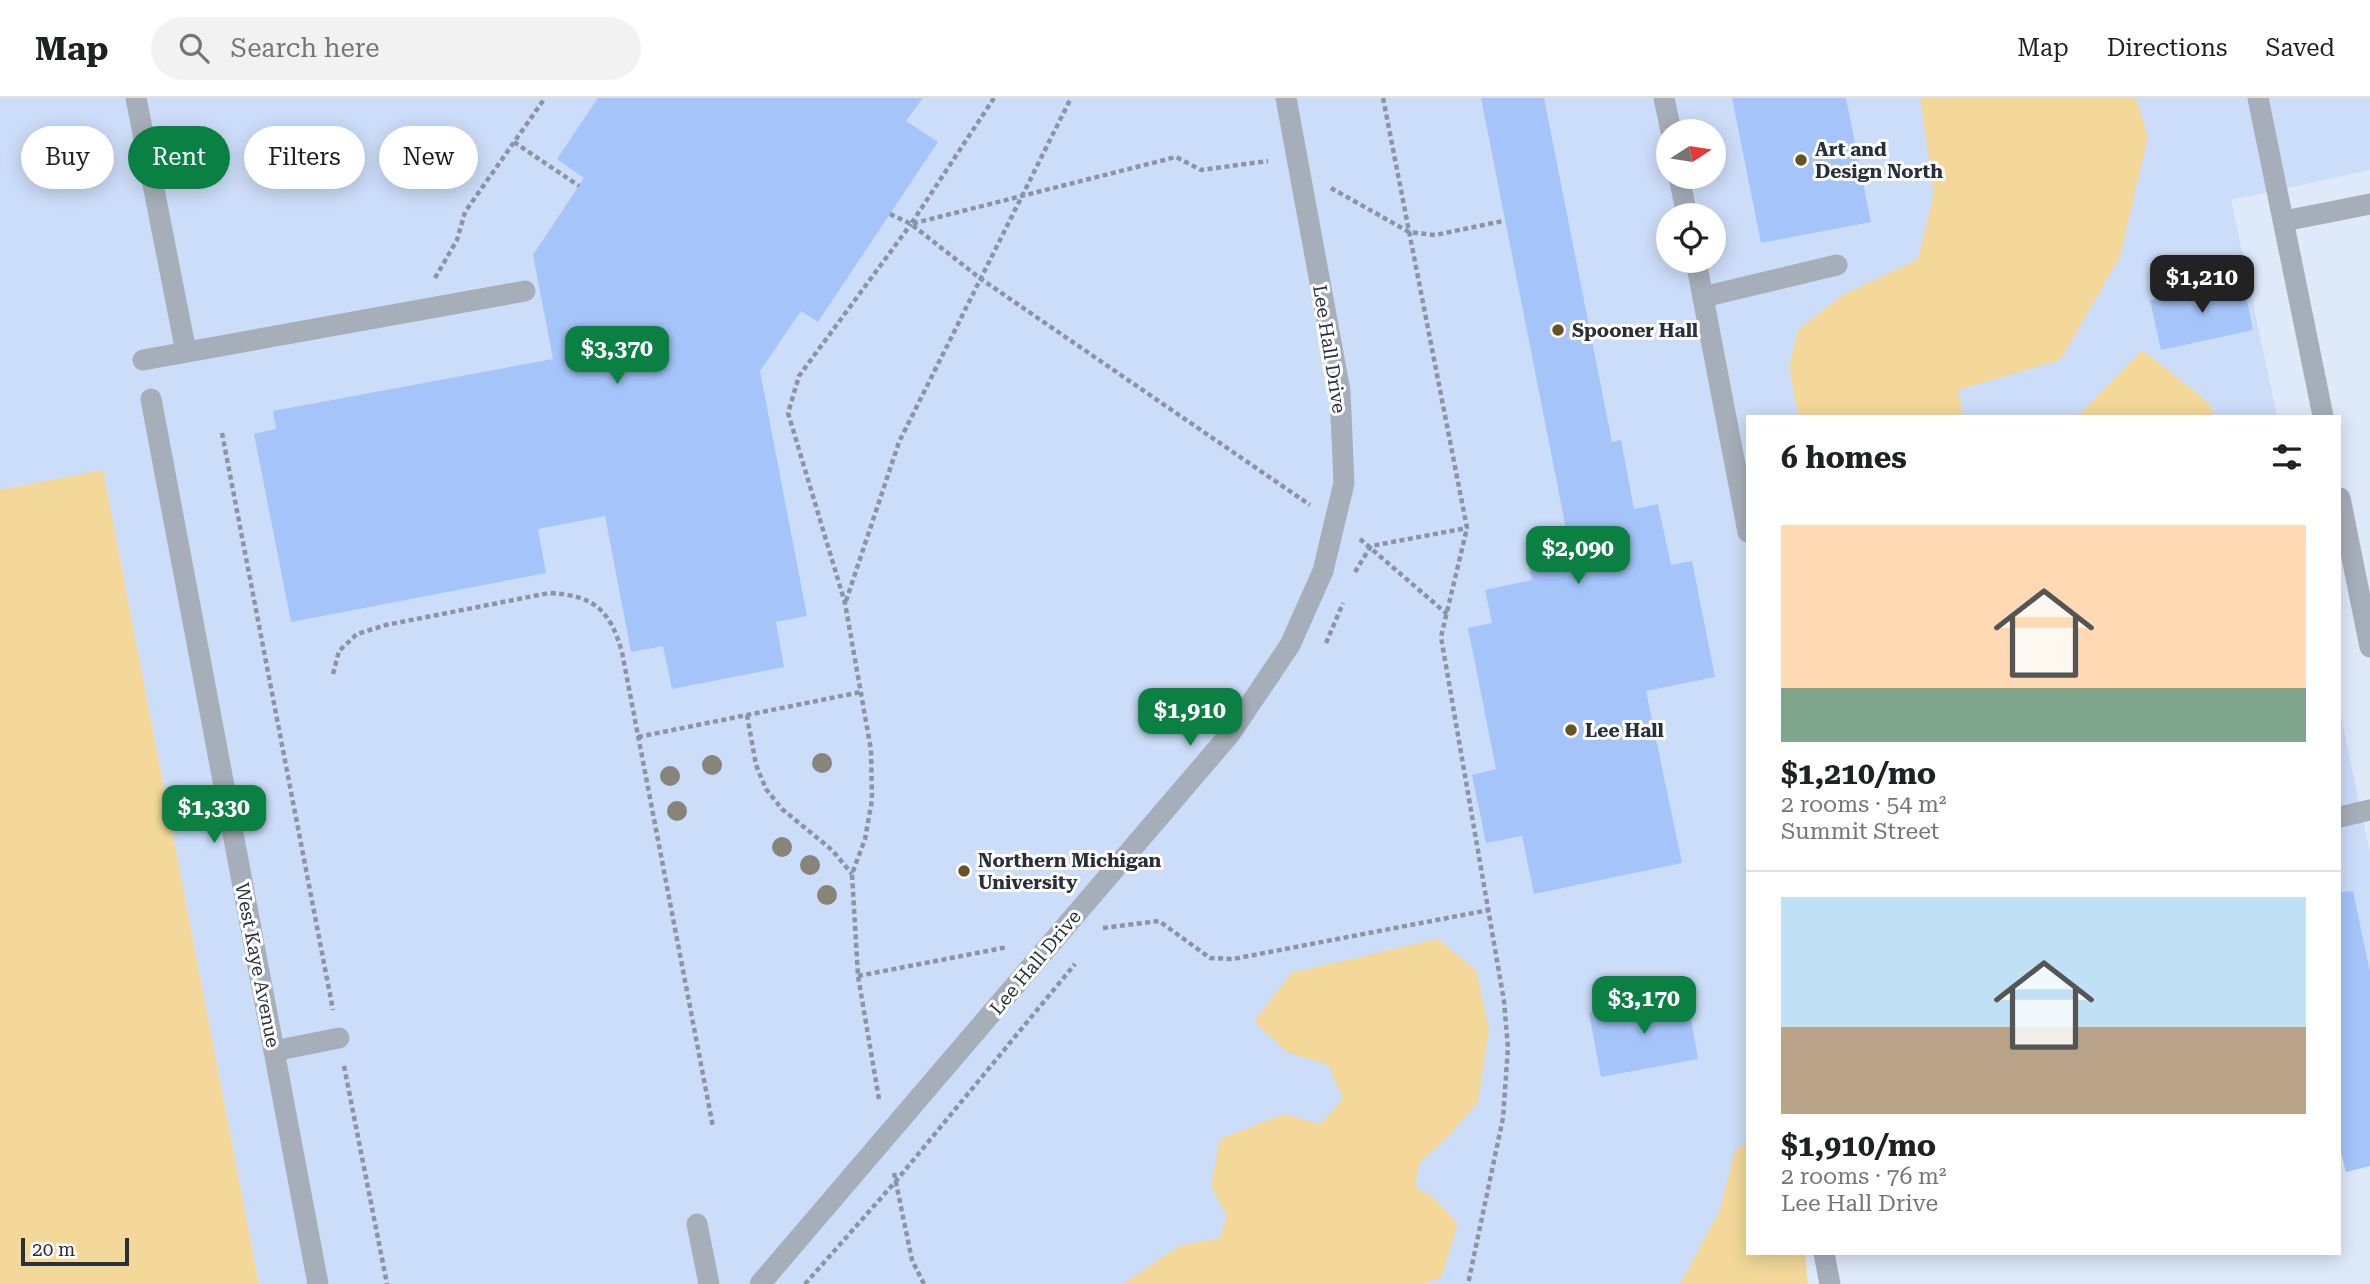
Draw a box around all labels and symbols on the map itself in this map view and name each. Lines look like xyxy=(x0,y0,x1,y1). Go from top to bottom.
north arrow xyxy=(1656,119,1726,189)
place label: Art and Design North xyxy=(1815,138,1943,183)
marker: Art and Design North xyxy=(1793,152,1809,168)
pin: $1,210 xyxy=(2145,256,2259,315)
street label: Lee Hall Drive xyxy=(1308,283,1351,415)
place label: Spooner Hall xyxy=(1572,319,1698,342)
marker: Spooner Hall xyxy=(1550,322,1566,338)
pin: $3,370 xyxy=(560,327,674,386)
pin: $2,090 xyxy=(1521,526,1635,586)
pin: $1,910 xyxy=(1133,688,1247,748)
place label: Lee Hall xyxy=(1585,719,1664,742)
marker: Lee Hall xyxy=(1563,722,1579,738)
pin: $1,330 xyxy=(157,786,271,845)
place label: Northern Michigan University xyxy=(978,849,1162,894)
marker: Northern Michigan University xyxy=(956,863,972,879)
street label: West Kaye Avenue xyxy=(230,881,285,1049)
street label: Lee Hall Drive xyxy=(985,905,1086,1019)
pin: $3,170 xyxy=(1587,976,1701,1036)
scale bar xyxy=(21,1235,130,1267)

